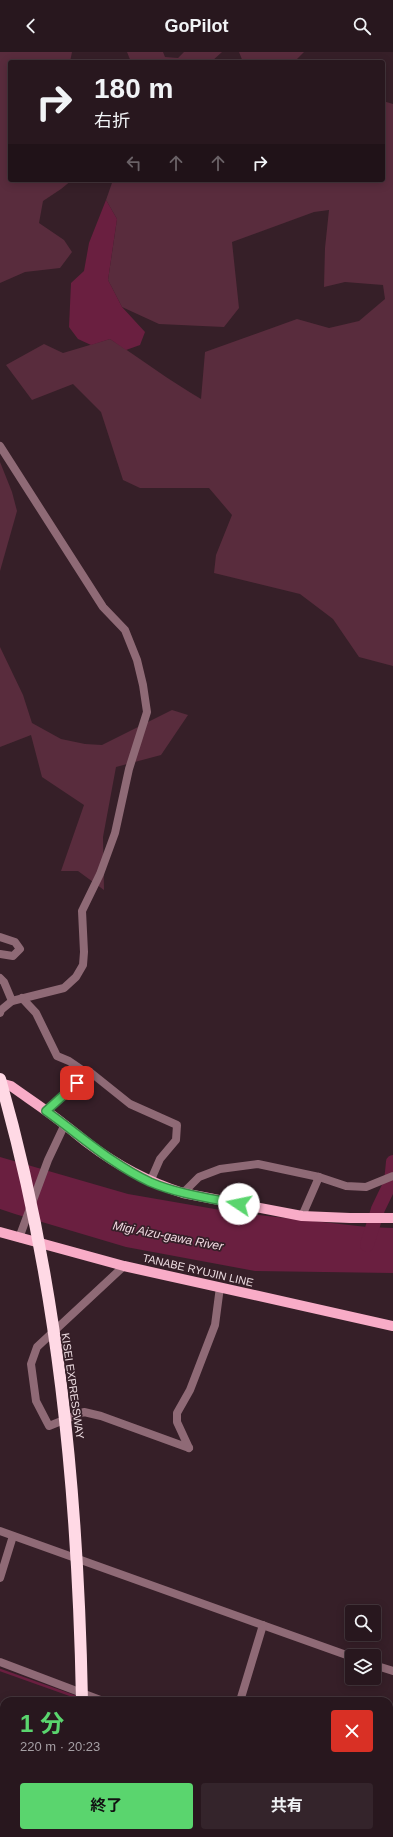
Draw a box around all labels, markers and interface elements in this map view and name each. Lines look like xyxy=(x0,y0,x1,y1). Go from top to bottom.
icon: back xyxy=(20,15,42,37)
icon: search xyxy=(351,15,373,37)
text: GoPilot xyxy=(165,16,229,36)
text: 180 m xyxy=(94,73,173,104)
icon: right xyxy=(28,76,80,128)
text: 右折 xyxy=(94,111,130,131)
icon: left xyxy=(123,152,145,174)
icon: ahead xyxy=(165,152,187,174)
icon: ahead xyxy=(207,152,229,174)
icon: right xyxy=(249,152,271,174)
pin xyxy=(60,1066,94,1100)
icon: arrive xyxy=(66,1072,88,1094)
position arrow xyxy=(218,1183,260,1225)
water label: Migi Aizu-gawa River xyxy=(112,1218,225,1254)
street label: TANABE RYUJIN LINE xyxy=(141,1251,255,1289)
street label: KISEI EXPRESSWAY xyxy=(60,1332,86,1440)
map controls xyxy=(345,1605,381,1685)
button: search xyxy=(345,1605,381,1641)
button: layers xyxy=(345,1649,381,1685)
text: 1 分 xyxy=(20,1710,64,1737)
button: close xyxy=(331,1710,373,1752)
text: 220 m · 20:23 xyxy=(20,1739,100,1754)
button: 終了 xyxy=(20,1783,193,1829)
button: 共有 xyxy=(201,1783,373,1829)

